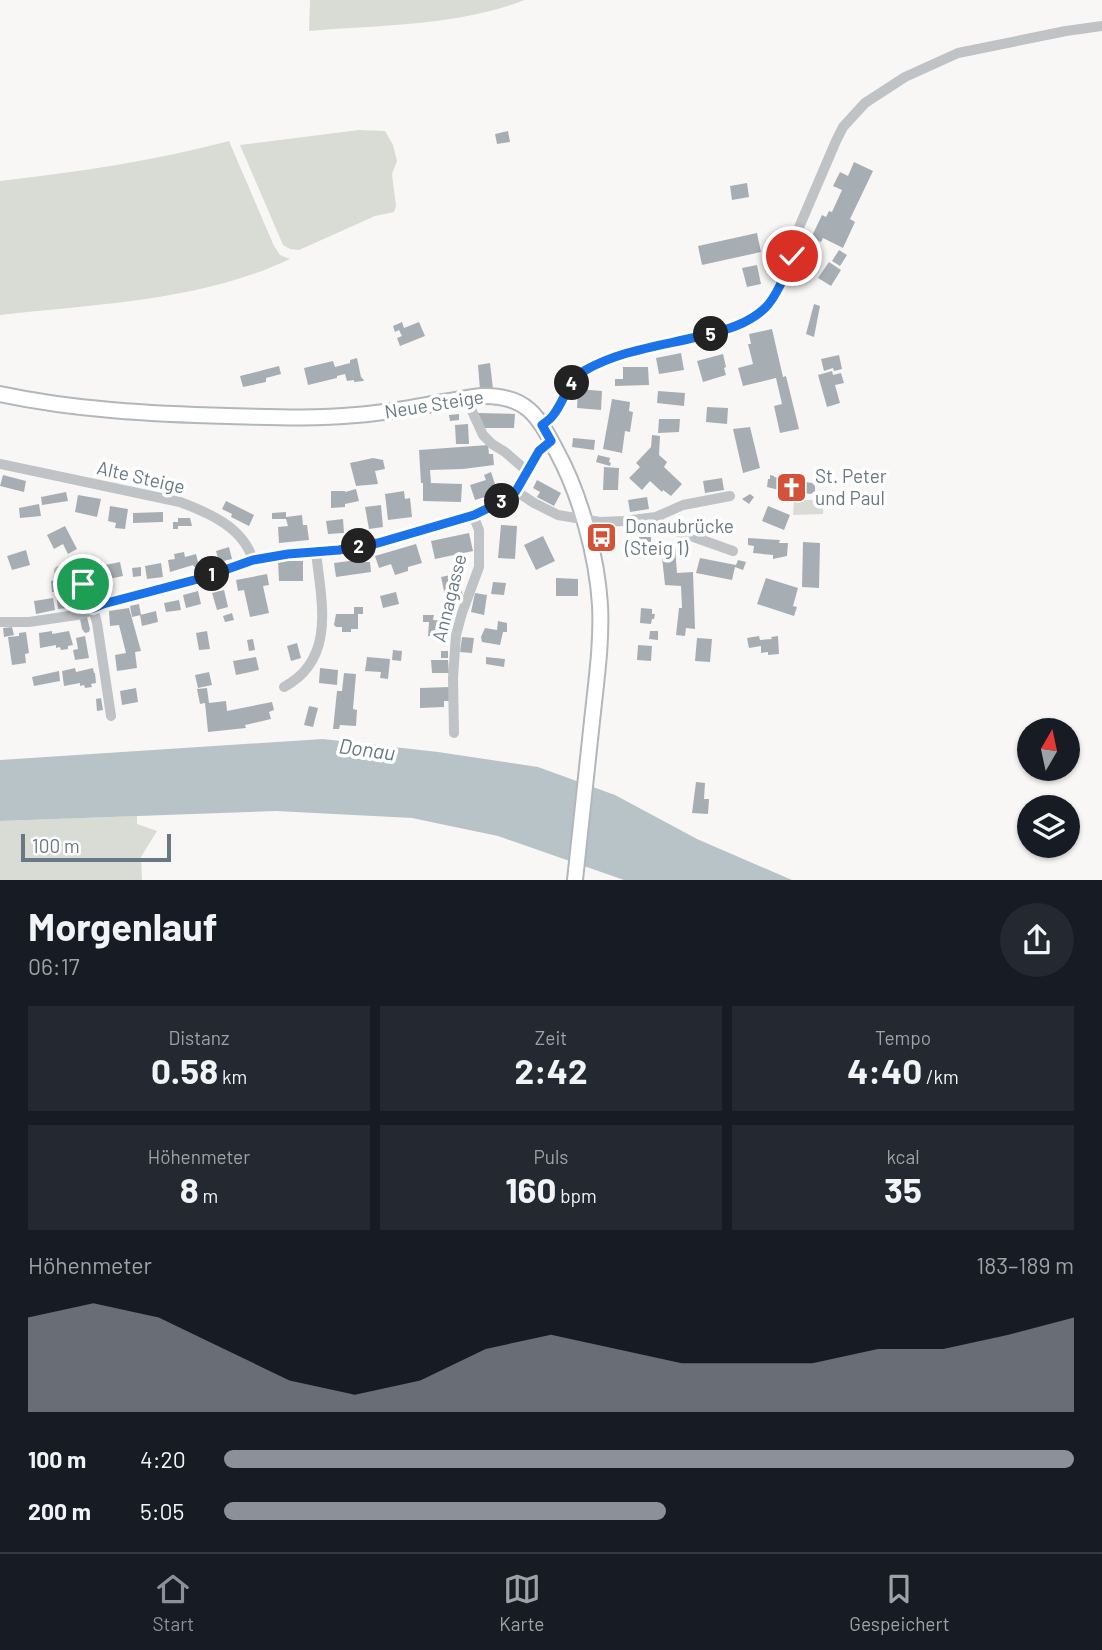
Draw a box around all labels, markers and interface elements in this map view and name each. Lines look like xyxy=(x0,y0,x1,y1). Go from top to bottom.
pin xyxy=(762,226,822,286)
icon: check xyxy=(773,237,811,275)
pin: 5 xyxy=(694,316,728,352)
text: 5 xyxy=(705,322,716,345)
pin: 4 xyxy=(554,366,590,400)
text: 4 xyxy=(566,371,577,394)
street label: Neue Steige xyxy=(383,384,485,423)
street label: Alte Steige xyxy=(95,455,187,498)
place label: St. Peter und Paul xyxy=(815,464,887,509)
church icon: St. Peter und Paul xyxy=(775,470,809,504)
pin: 3 xyxy=(484,484,520,518)
text: 3 xyxy=(496,489,507,512)
place label: Donaubrücke (Steig 1) xyxy=(624,514,734,559)
bus stop icon: Donaubrücke (Steig 1) xyxy=(585,520,619,554)
pin: 2 xyxy=(342,528,376,564)
text: 2 xyxy=(353,534,364,557)
street label: Annagasse xyxy=(427,552,471,644)
pin xyxy=(53,554,113,614)
pin: 1 xyxy=(194,556,230,592)
text: 1 xyxy=(208,562,215,585)
icon: arrive xyxy=(64,565,102,603)
north arrow xyxy=(1017,718,1080,780)
map controls xyxy=(1017,718,1080,858)
water label: Donau xyxy=(337,732,397,765)
button: layers xyxy=(1017,795,1080,858)
scale bar xyxy=(21,831,172,863)
text: 100 m xyxy=(32,834,80,857)
text: Morgenlauf xyxy=(28,903,217,949)
button: share xyxy=(1000,903,1074,977)
text: 06:17 xyxy=(28,952,80,980)
text: Distanz xyxy=(168,1026,230,1049)
text: Zeit xyxy=(535,1026,567,1049)
text: Tempo xyxy=(875,1026,931,1049)
text: 0.58 xyxy=(151,1049,218,1091)
text: 2:42 xyxy=(514,1049,588,1091)
text: 4:40 xyxy=(847,1049,922,1091)
text: km xyxy=(218,1065,247,1088)
text: /km xyxy=(922,1065,959,1088)
text: Höhenmeter xyxy=(148,1145,250,1168)
text: Puls xyxy=(534,1145,568,1168)
text: kcal xyxy=(886,1145,920,1168)
text: 8 xyxy=(180,1168,199,1210)
text: 160 xyxy=(505,1168,556,1210)
text: 35 xyxy=(884,1168,922,1210)
text: m xyxy=(199,1184,218,1207)
text: bpm xyxy=(556,1184,597,1207)
text: Höhenmeter xyxy=(28,1251,152,1279)
text: 183–189 m xyxy=(976,1251,1074,1279)
text: 100 m xyxy=(28,1445,86,1473)
text: 4:20 xyxy=(140,1445,186,1473)
text: 200 m xyxy=(28,1497,91,1525)
text: 5:05 xyxy=(140,1497,184,1525)
tab: Start xyxy=(152,1570,194,1635)
tab: Karte xyxy=(499,1570,544,1635)
tab: Gespeichert xyxy=(849,1570,950,1635)

